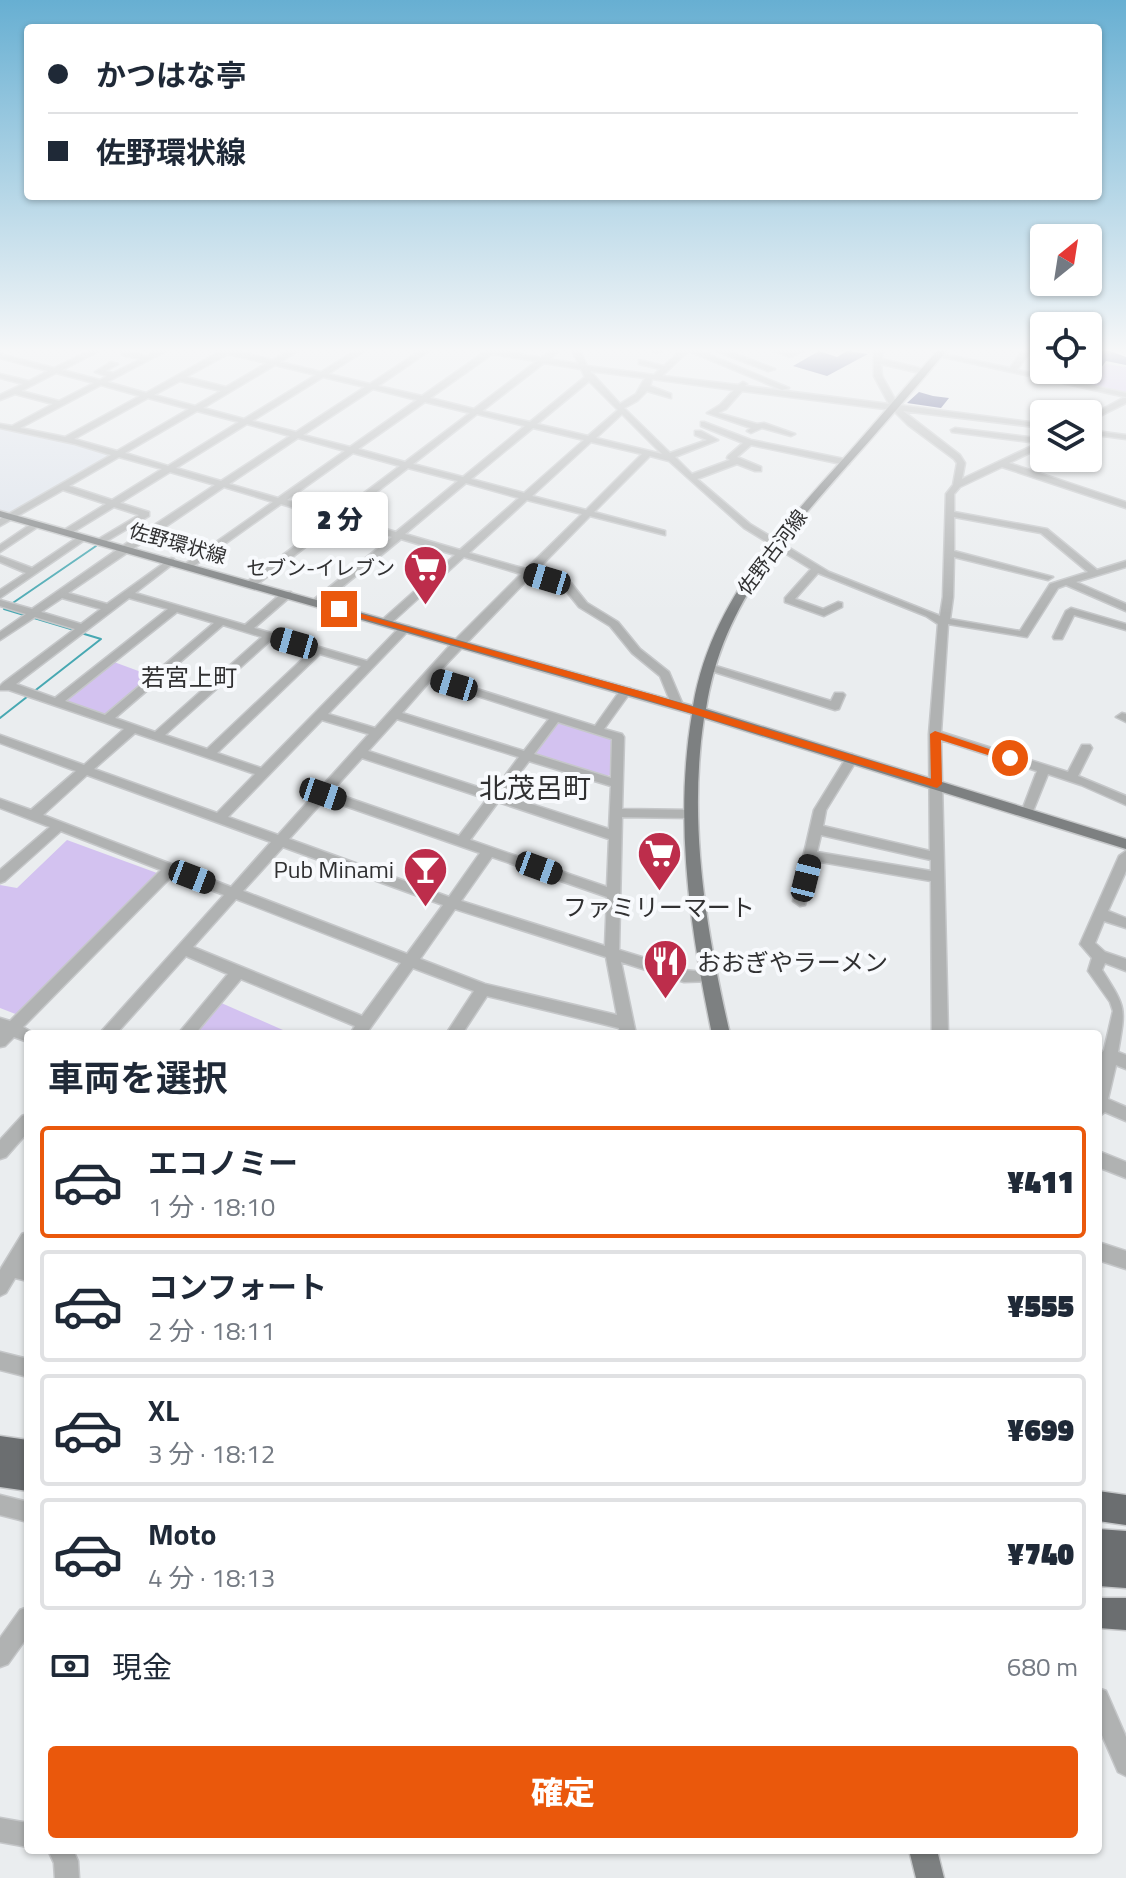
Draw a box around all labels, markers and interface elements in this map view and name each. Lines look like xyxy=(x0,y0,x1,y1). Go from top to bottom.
text: かつはな亭 xyxy=(96,52,246,98)
text: 佐野環状線 xyxy=(96,129,246,175)
north arrow xyxy=(1030,224,1102,296)
map controls xyxy=(1030,224,1102,472)
button: locate xyxy=(1030,312,1102,384)
button: layers xyxy=(1030,400,1102,472)
callout: 2 分 xyxy=(291,493,387,549)
text: 2 分 xyxy=(317,500,363,539)
street label: 佐野古河線 xyxy=(730,503,814,601)
street label: 佐野環状線 xyxy=(126,514,230,572)
supermarket icon: セブン-イレブン xyxy=(402,543,450,606)
place label: セブン-イレブン xyxy=(246,552,395,583)
car xyxy=(521,561,573,597)
route end xyxy=(321,591,357,627)
car xyxy=(268,625,320,661)
district label: 若宮上町 xyxy=(141,659,237,695)
car xyxy=(428,667,480,703)
route start xyxy=(992,740,1028,776)
district label: 北茂呂町 xyxy=(479,766,591,809)
car xyxy=(296,775,350,813)
supermarket icon: ファミリーマート xyxy=(635,829,683,892)
bar icon: Pub Minami xyxy=(401,845,449,908)
car xyxy=(512,849,566,887)
place label: Pub Minami xyxy=(273,851,394,887)
car xyxy=(789,852,823,904)
car xyxy=(165,857,219,897)
place label: ファミリーマート xyxy=(563,889,755,925)
restaurant icon: おおぎやラーメン xyxy=(642,938,690,1001)
place label: おおぎやラーメン xyxy=(697,944,888,980)
text: 車両を選択 xyxy=(48,1050,228,1105)
text: エコノミー xyxy=(148,1140,298,1186)
icon: car xyxy=(52,1146,124,1218)
text: ¥411 xyxy=(1007,1159,1074,1205)
text: 1 分 · 18:10 xyxy=(148,1187,275,1226)
text: コンフォート xyxy=(148,1264,327,1310)
icon: car xyxy=(52,1270,124,1342)
text: ¥555 xyxy=(1007,1283,1074,1329)
text: 2 分 · 18:11 xyxy=(148,1311,275,1350)
text: XL xyxy=(148,1387,179,1433)
icon: car xyxy=(52,1394,124,1466)
text: ¥699 xyxy=(1007,1407,1074,1453)
text: 3 分 · 18:12 xyxy=(148,1434,275,1473)
text: Moto xyxy=(148,1511,216,1557)
icon: car xyxy=(52,1518,124,1590)
text: ¥740 xyxy=(1007,1531,1074,1577)
text: 4 分 · 18:13 xyxy=(148,1558,275,1597)
icon: cash xyxy=(48,1644,92,1688)
text: 現金 xyxy=(112,1644,172,1690)
text: 680 m xyxy=(1007,1647,1078,1686)
button: 確定 xyxy=(48,1746,1078,1838)

